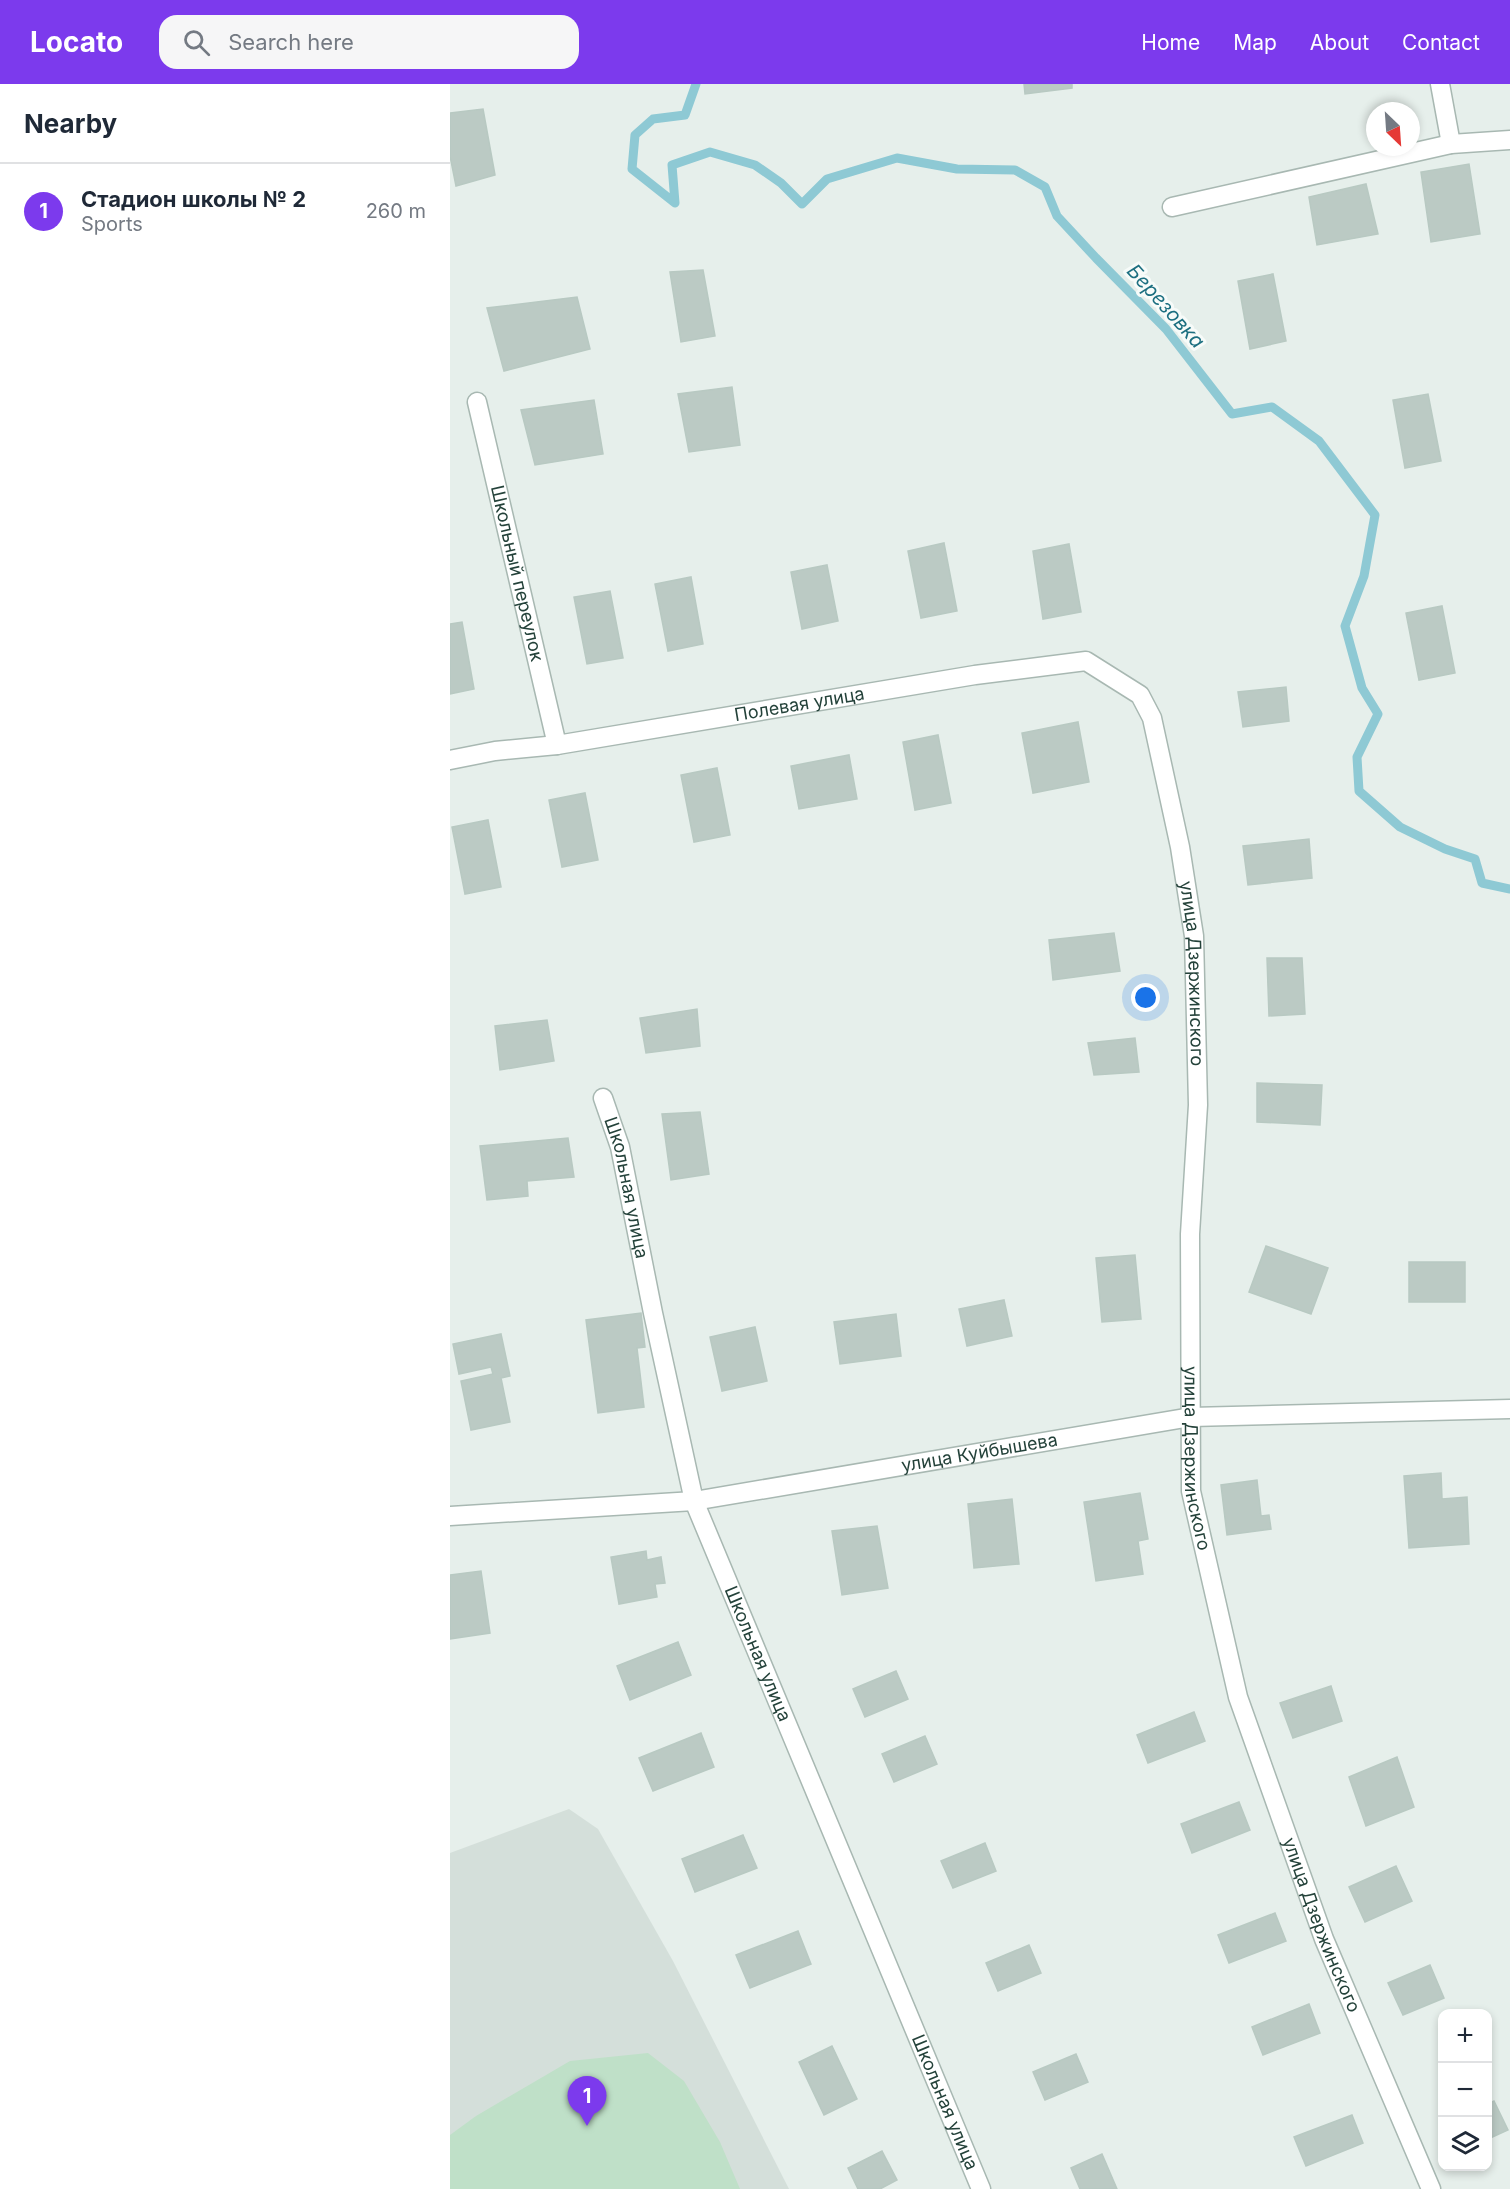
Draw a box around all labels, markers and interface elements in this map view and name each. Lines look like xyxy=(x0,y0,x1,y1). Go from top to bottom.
search box xyxy=(159,15,579,69)
text: Locato xyxy=(30,25,123,59)
icon: search xyxy=(180,26,213,59)
text: Search here xyxy=(228,29,354,55)
text: Home xyxy=(1141,30,1200,55)
text: Map xyxy=(1233,30,1277,55)
text: About xyxy=(1310,30,1369,55)
text: Contact xyxy=(1402,30,1480,55)
north arrow xyxy=(1366,102,1420,156)
text: Nearby xyxy=(24,108,117,139)
text: Стадион школы № 2 xyxy=(81,186,306,212)
text: 1 xyxy=(39,199,48,223)
text: 260 m xyxy=(366,199,426,223)
text: Sports xyxy=(81,212,143,236)
water label: Березовка xyxy=(1122,259,1210,353)
street label: Школьный переулок xyxy=(487,483,548,664)
street label: Полевая улица xyxy=(733,683,866,725)
street label: улица Дзержинского xyxy=(1175,879,1208,1066)
your location xyxy=(1131,983,1160,1012)
street label: Школьная улица xyxy=(600,1114,653,1260)
street label: улица Дзержинского xyxy=(1181,1366,1215,1553)
street label: улица Куйбышева xyxy=(900,1429,1059,1476)
street label: Школьная улица xyxy=(721,1583,796,1724)
street label: улица Дзержинского xyxy=(1279,1834,1365,2015)
map controls xyxy=(1438,2009,1492,2171)
button: + xyxy=(1438,2009,1492,2063)
street label: Школьная улица xyxy=(908,2031,983,2173)
button: − xyxy=(1438,2063,1492,2117)
pin: 1 xyxy=(568,2076,606,2126)
button: layers xyxy=(1438,2117,1492,2171)

